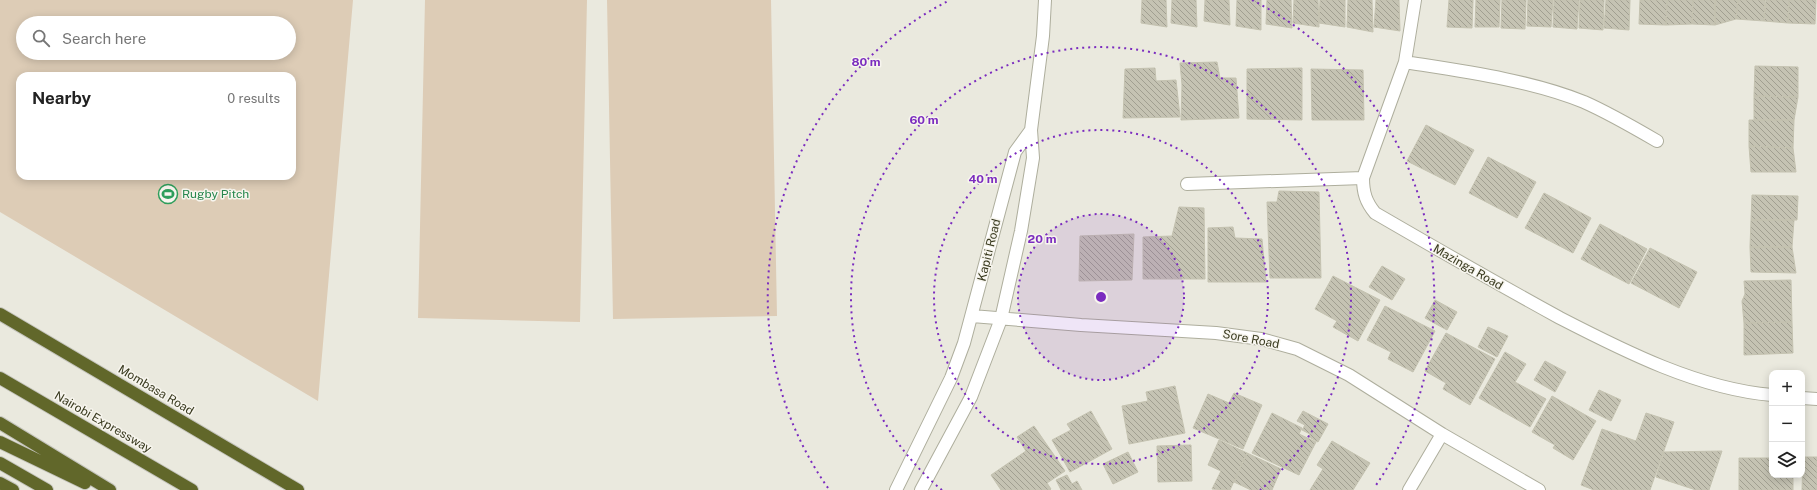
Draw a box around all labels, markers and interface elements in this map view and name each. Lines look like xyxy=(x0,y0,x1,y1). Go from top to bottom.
search box xyxy=(16,16,296,60)
icon: search xyxy=(30,27,52,49)
text: Search here xyxy=(62,30,146,47)
text: 80 m xyxy=(851,55,881,69)
text: Nearby xyxy=(32,88,91,108)
text: 0 results xyxy=(227,91,280,106)
text: 60 m xyxy=(909,113,939,127)
text: 40 m xyxy=(968,172,998,186)
sports icon: Rugby Pitch xyxy=(157,183,179,205)
place label: Rugby Pitch xyxy=(182,187,249,201)
street label: Kapiti Road xyxy=(974,217,1004,283)
text: 20 m xyxy=(1028,232,1057,246)
street label: Mazinga Road xyxy=(1431,241,1505,293)
centre of rings xyxy=(1094,290,1108,304)
street label: Sore Road xyxy=(1221,327,1281,351)
street label: Mombasa Road xyxy=(116,362,196,418)
map controls xyxy=(1769,370,1805,478)
button: + xyxy=(1769,370,1805,406)
street label: Nairobi Expressway xyxy=(52,388,155,456)
button: − xyxy=(1769,406,1805,442)
button: layers xyxy=(1769,442,1805,478)

